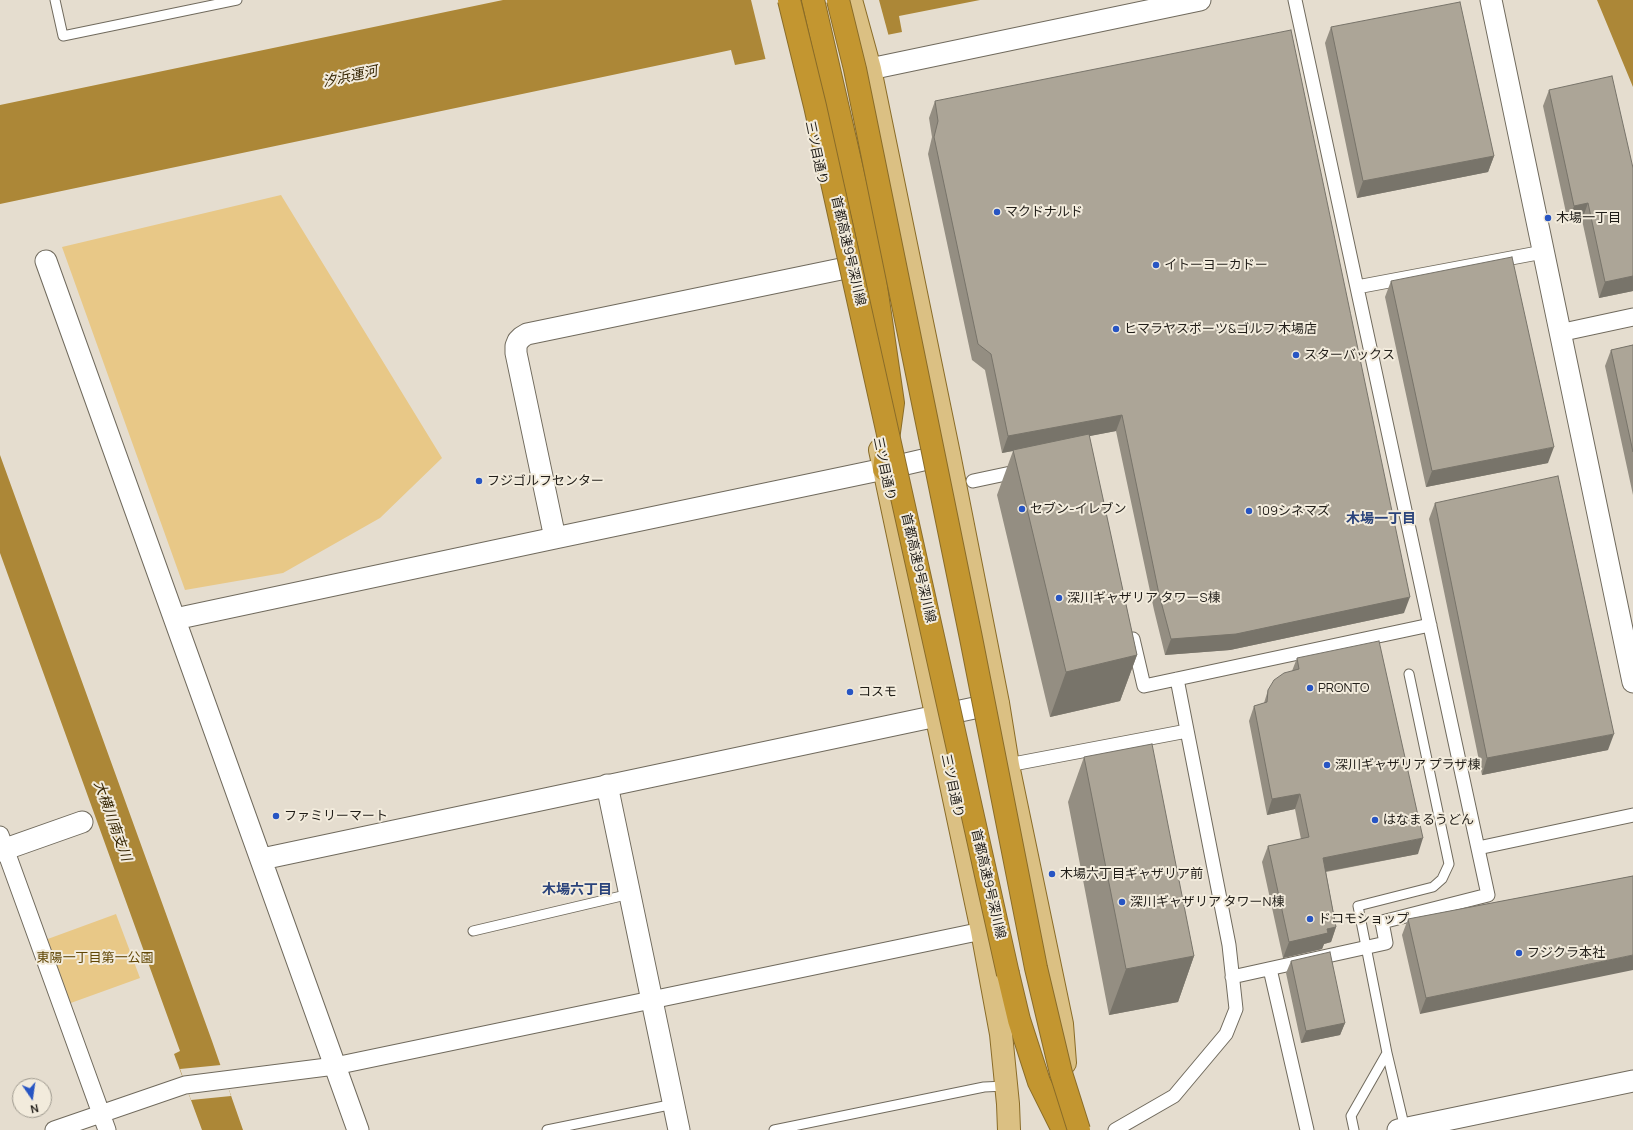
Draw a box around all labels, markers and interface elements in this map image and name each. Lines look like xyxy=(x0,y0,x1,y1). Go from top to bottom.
water label: 汐浜運河 xyxy=(321,63,379,91)
street label: 三ツ目通り xyxy=(802,120,830,186)
street label: 首都高速9号深川線 xyxy=(828,195,868,307)
place label: マクドナルド xyxy=(1005,204,1083,220)
marker: マクドナルド xyxy=(992,207,1002,217)
place label: 木場一丁目 xyxy=(1556,210,1621,226)
marker: 木場一丁目 xyxy=(1543,213,1553,223)
place label: イトーヨーカドー xyxy=(1164,257,1268,273)
marker: イトーヨーカドー xyxy=(1151,260,1161,270)
place label: ヒマラヤスポーツ&ゴルフ 木場店 xyxy=(1124,321,1317,337)
marker: ヒマラヤスポーツ&ゴルフ 木場店 xyxy=(1111,324,1121,334)
place label: スターバックス xyxy=(1304,347,1395,363)
marker: スターバックス xyxy=(1291,350,1301,360)
street label: 三ツ目通り xyxy=(870,436,898,502)
place label: フジゴルフセンター xyxy=(487,473,604,489)
marker: フジゴルフセンター xyxy=(474,476,484,486)
place label: セブン-イレブン xyxy=(1030,501,1126,517)
place label: 109シネマズ xyxy=(1257,503,1330,519)
marker: セブン-イレブン xyxy=(1017,504,1027,514)
marker: 109シネマズ xyxy=(1244,506,1254,516)
district label: 木場一丁目 xyxy=(1346,511,1416,527)
street label: 首都高速9号深川線 xyxy=(898,512,938,624)
place label: 深川ギャザリア タワーS棟 xyxy=(1067,590,1221,606)
marker: 深川ギャザリア タワーS棟 xyxy=(1054,593,1064,603)
place label: PRONTO xyxy=(1318,680,1370,696)
marker: PRONTO xyxy=(1305,683,1315,693)
place label: コスモ xyxy=(858,684,897,700)
marker: コスモ xyxy=(845,687,855,697)
street label: 三ツ目通り xyxy=(938,753,966,819)
place label: 深川ギャザリア プラザ棟 xyxy=(1335,757,1481,773)
marker: 深川ギャザリア プラザ棟 xyxy=(1322,760,1332,770)
water label: 大横川南支川 xyxy=(90,779,134,863)
place label: ファミリーマート xyxy=(284,808,388,824)
marker: ファミリーマート xyxy=(271,811,281,821)
place label: はなまるうどん xyxy=(1383,812,1474,828)
marker: はなまるうどん xyxy=(1370,815,1380,825)
street label: 首都高速9号深川線 xyxy=(968,828,1008,940)
place label: 木場六丁目ギャザリア前 xyxy=(1060,866,1203,882)
marker: 木場六丁目ギャザリア前 xyxy=(1047,869,1057,879)
district label: 木場六丁目 xyxy=(542,882,612,898)
place label: 深川ギャザリア タワーN棟 xyxy=(1130,894,1284,910)
marker: 深川ギャザリア タワーN棟 xyxy=(1117,897,1127,907)
place label: ドコモショップ xyxy=(1318,911,1409,927)
marker: ドコモショップ xyxy=(1305,914,1315,924)
place label: フジクラ本社 xyxy=(1527,945,1605,961)
marker: フジクラ本社 xyxy=(1514,948,1524,958)
park label: 東陽一丁目第一公園 xyxy=(37,950,153,966)
north arrow xyxy=(12,1078,52,1118)
text: N xyxy=(29,1101,40,1117)

